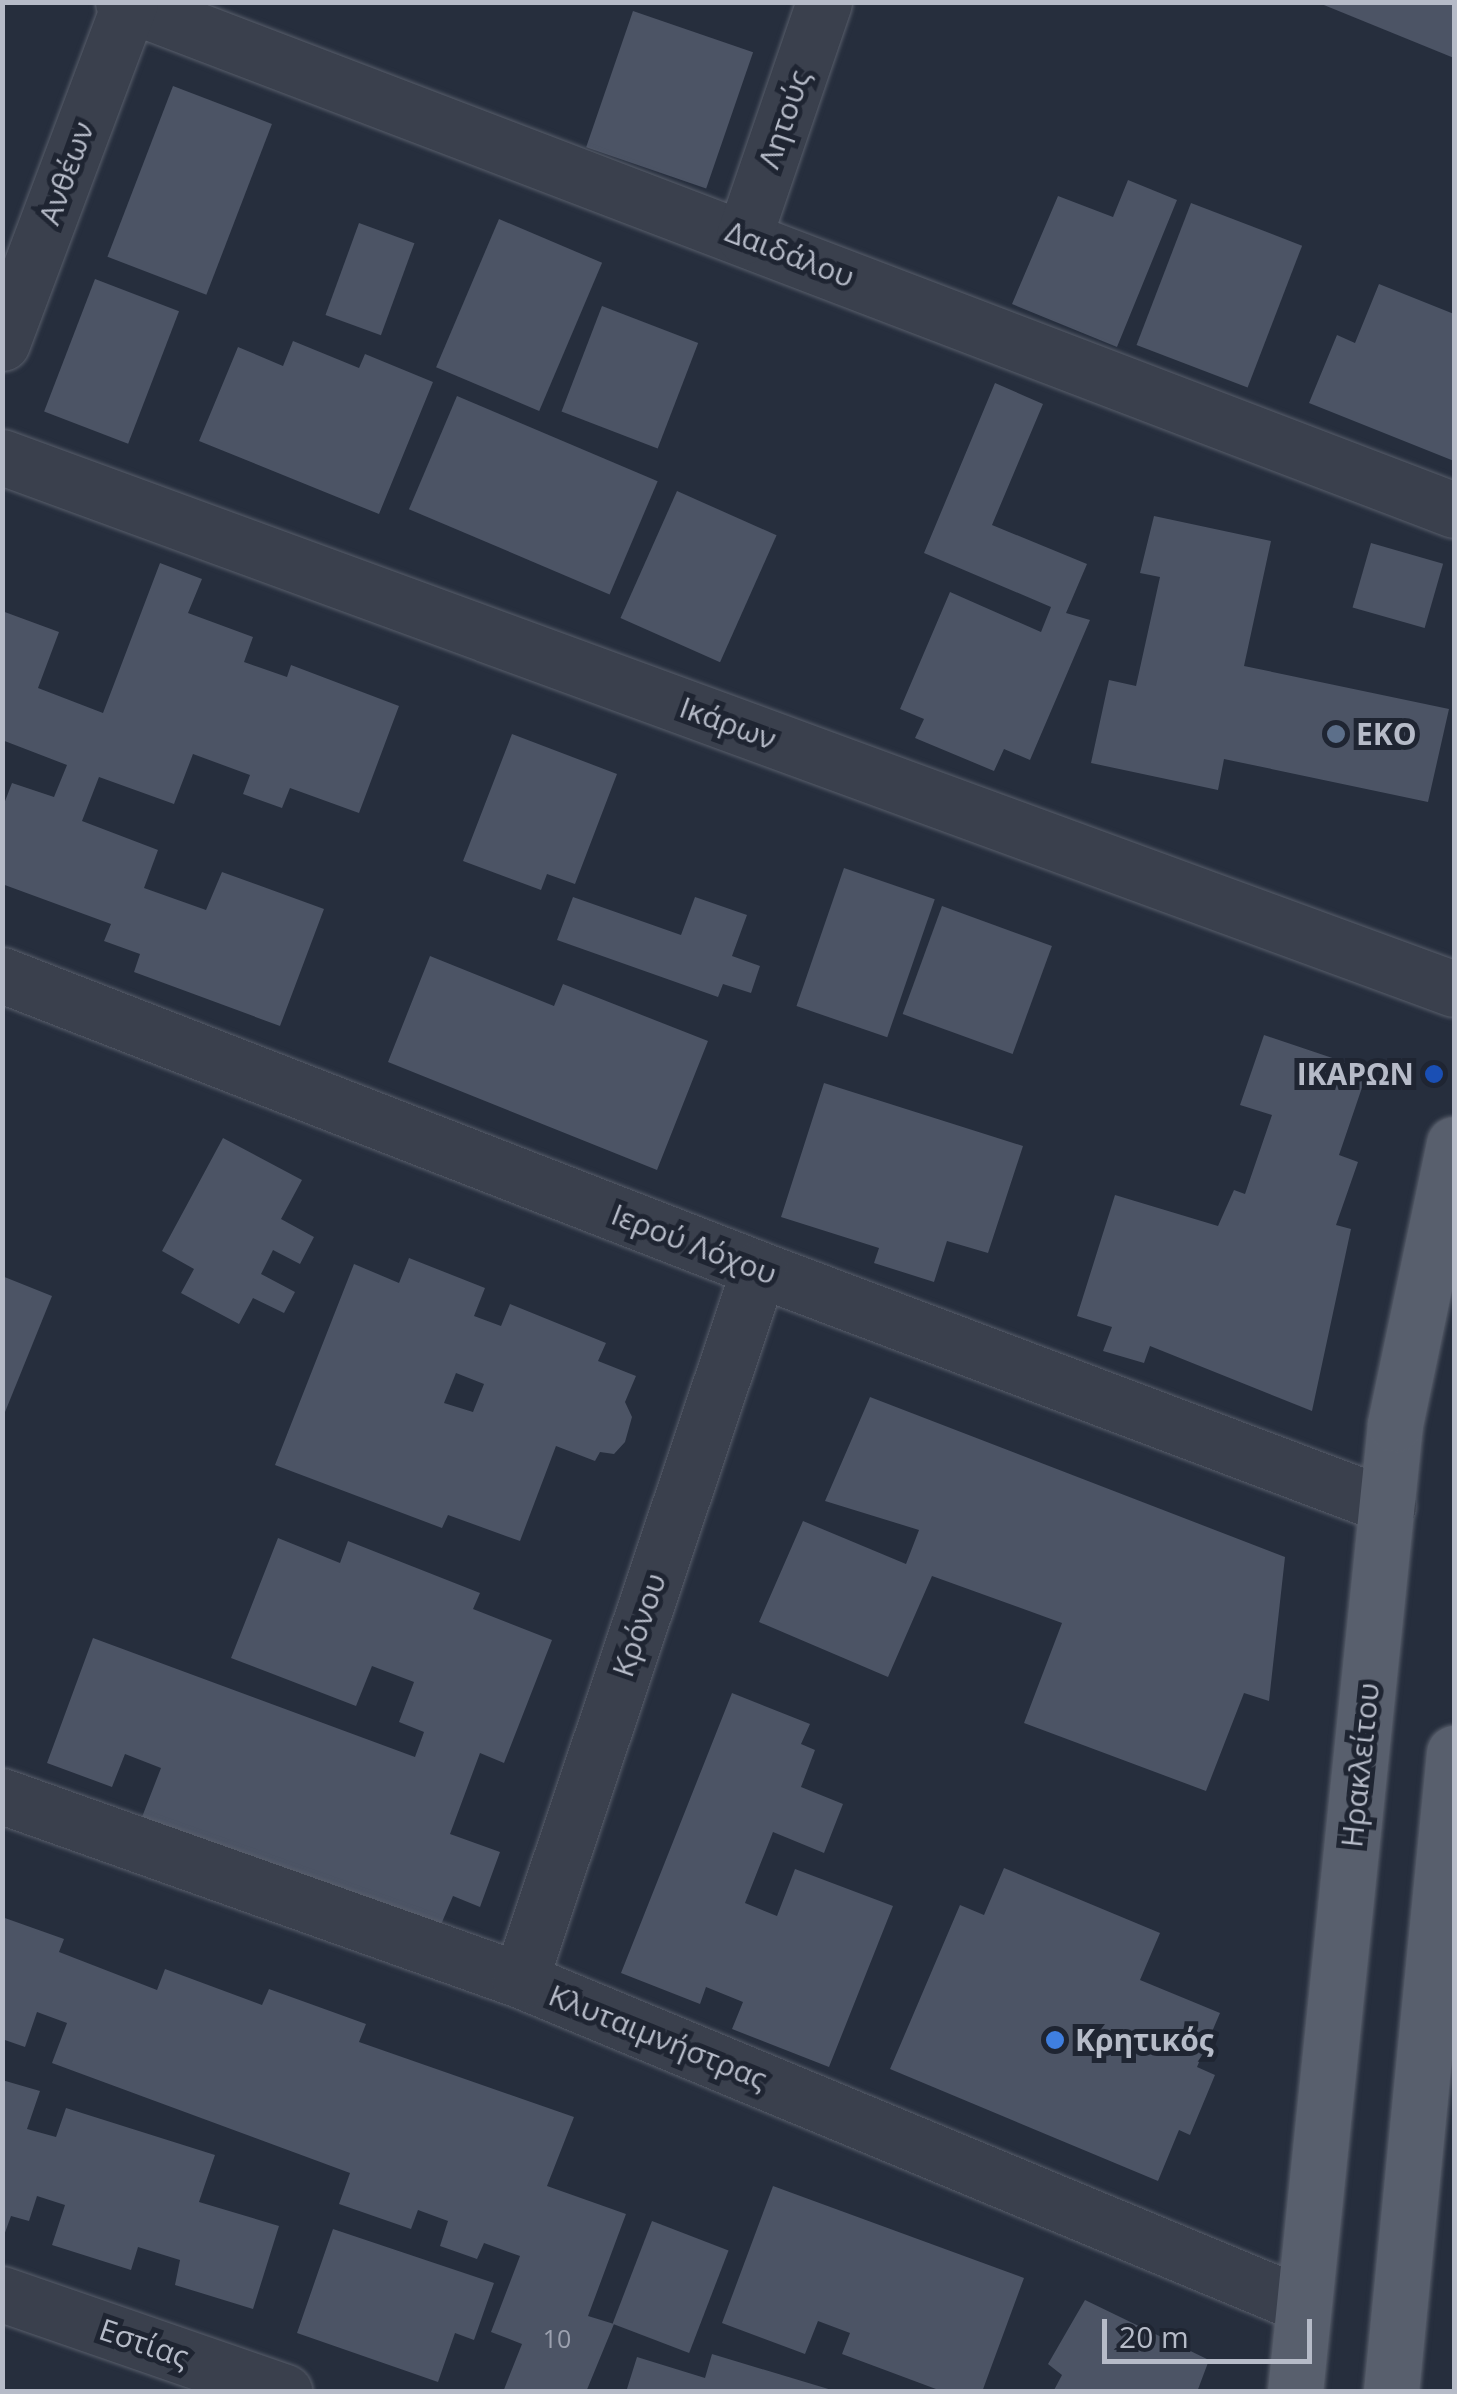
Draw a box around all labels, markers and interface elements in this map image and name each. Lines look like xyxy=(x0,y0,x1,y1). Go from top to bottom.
street label: Λητούς xyxy=(750,65,818,173)
street label: Ανθέων xyxy=(31,117,101,229)
street label: Δαιδάλου xyxy=(721,213,859,295)
street label: Ικάρων xyxy=(675,689,781,757)
place label: EKO xyxy=(1356,716,1417,752)
marker: EKO xyxy=(1325,723,1347,745)
place label: ΙΚΑΡΩΝ xyxy=(1297,1056,1414,1092)
marker: ΙΚΑΡΩΝ xyxy=(1423,1063,1445,1085)
street label: Ιερού Λόχου xyxy=(606,1196,782,1292)
street label: Κρόνου xyxy=(605,1569,673,1681)
street label: Ηρακλείτου xyxy=(1333,1681,1387,1849)
street label: Κλυταιμνήστρας xyxy=(544,1977,772,2097)
place label: Κρητικός xyxy=(1075,2022,1214,2058)
marker: Κρητικός xyxy=(1044,2029,1066,2051)
scale bar xyxy=(1107,2299,1317,2361)
street label: Εστίας xyxy=(95,2311,193,2375)
text: 20 m xyxy=(1119,2316,1189,2357)
house number: 10 xyxy=(543,2323,571,2353)

